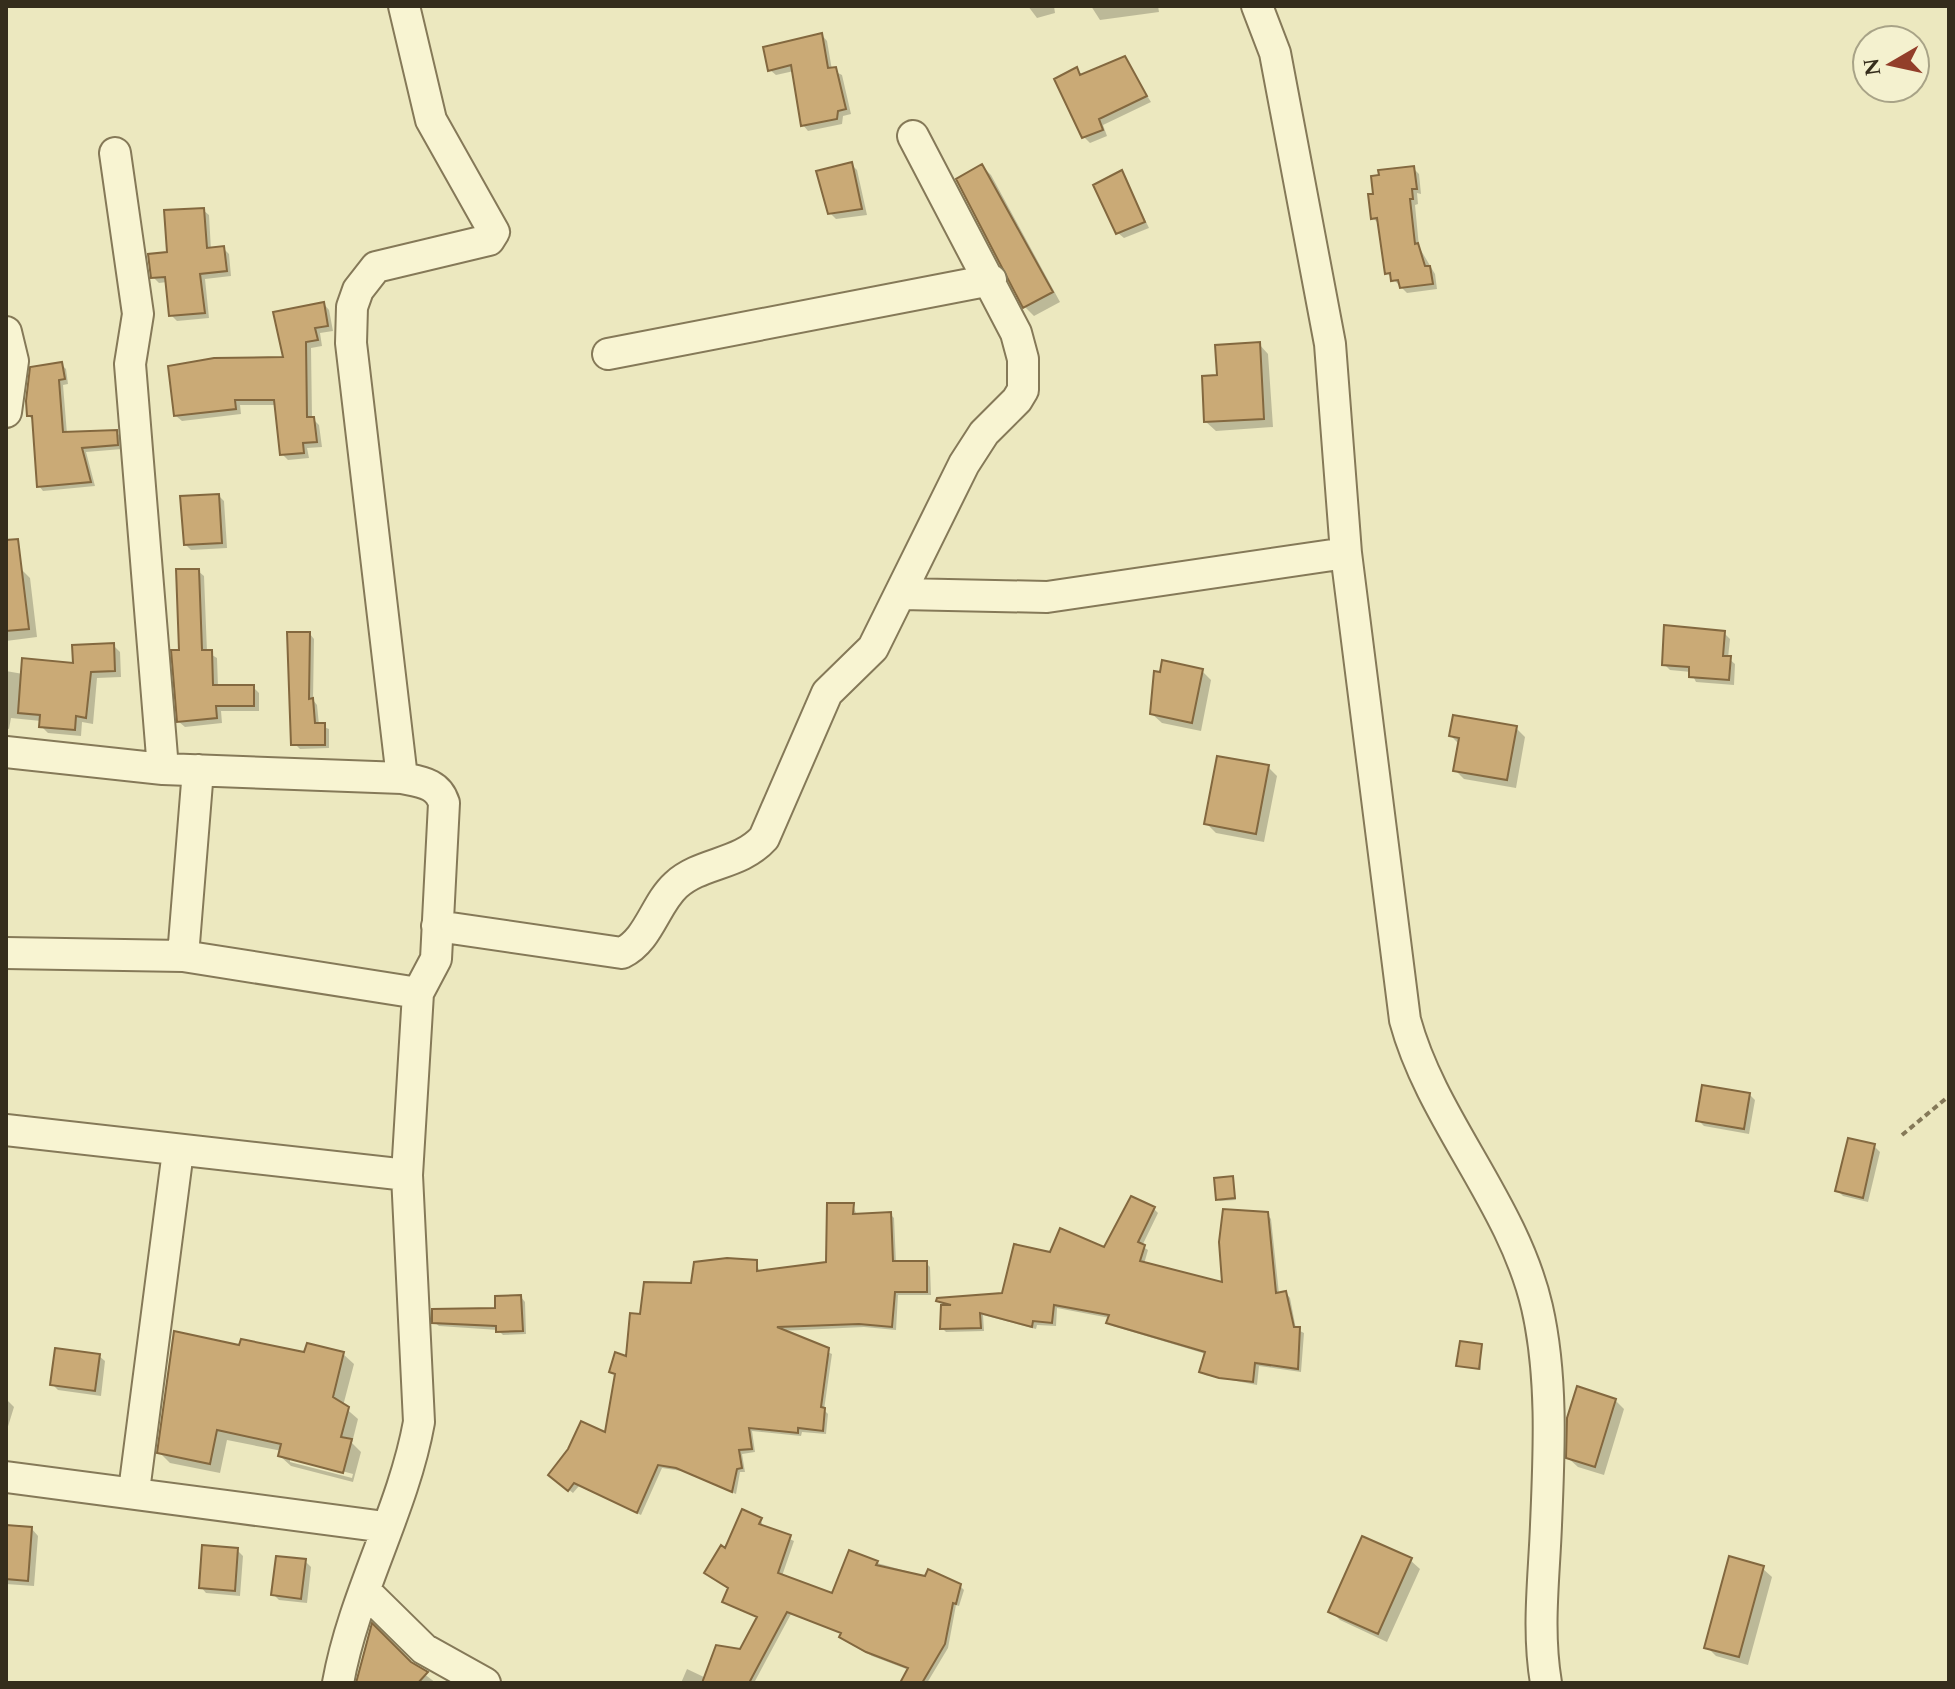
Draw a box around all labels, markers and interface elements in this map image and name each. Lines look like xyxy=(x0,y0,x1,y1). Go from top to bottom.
north arrow xyxy=(1851,24,1931,104)
text: N xyxy=(1855,55,1890,78)

